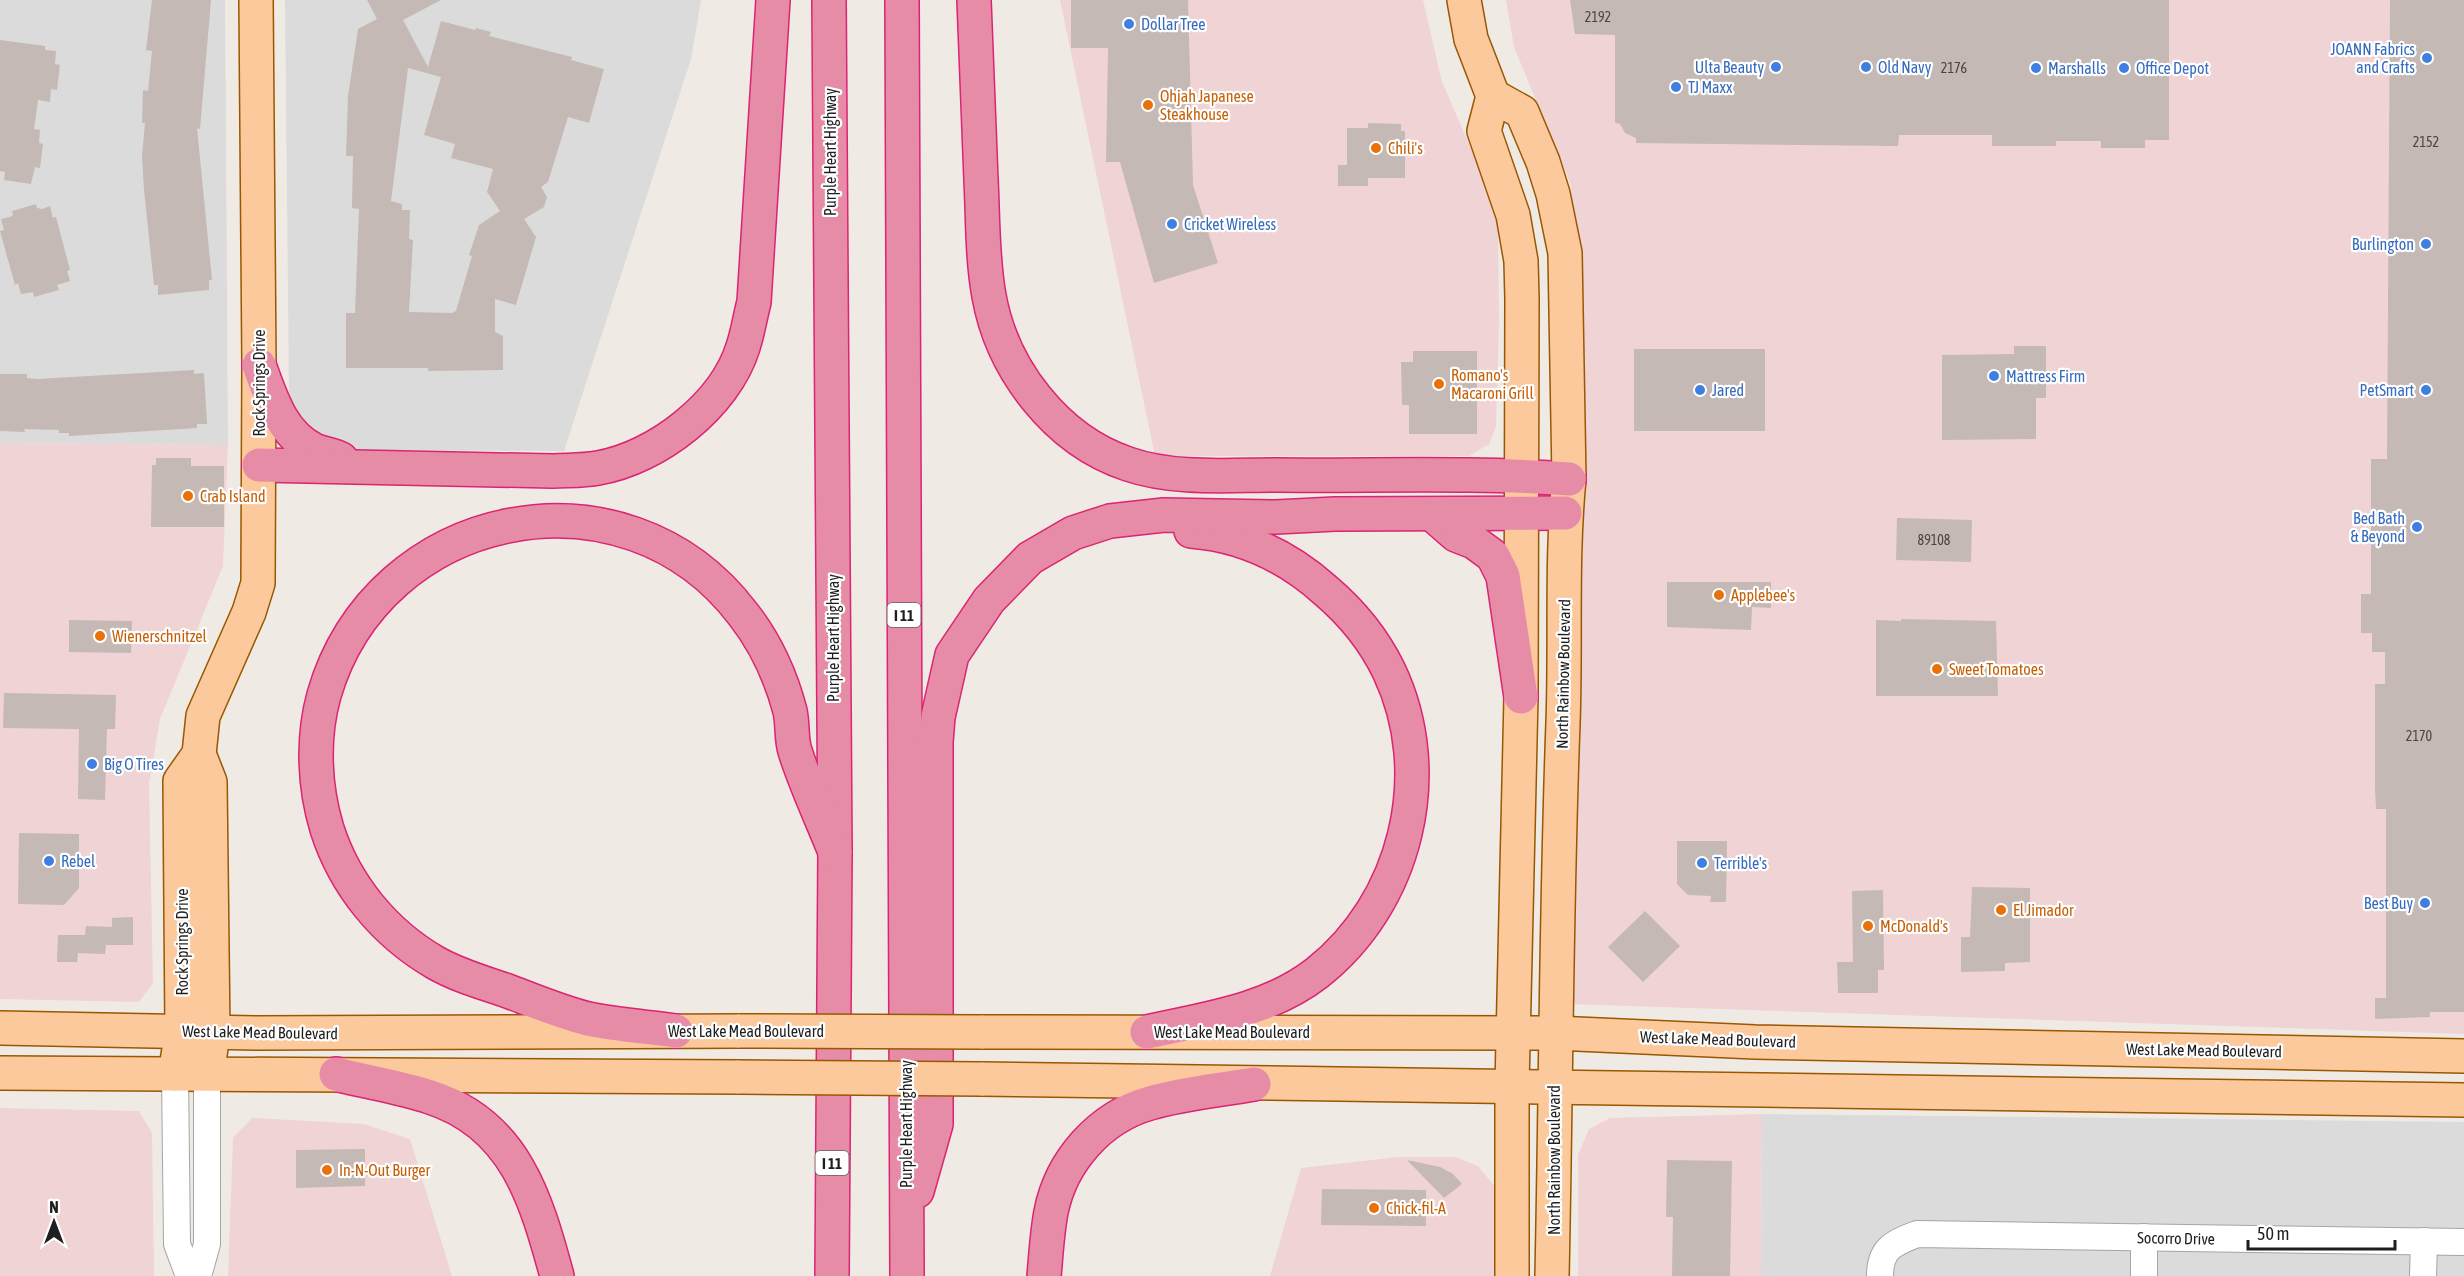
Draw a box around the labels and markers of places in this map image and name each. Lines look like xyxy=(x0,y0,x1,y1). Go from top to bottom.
place label: Dollar Tree xyxy=(1141,15,1206,33)
marker: Dollar Tree xyxy=(1122,17,1136,31)
place label: JOANN Fabrics and Crafts xyxy=(2331,40,2415,76)
marker: JOANN Fabrics and Crafts xyxy=(2420,51,2434,65)
place label: Ulta Beauty xyxy=(1695,58,1764,77)
place label: Old Navy xyxy=(1878,58,1932,77)
place label: Marshalls xyxy=(2048,59,2106,77)
place label: Office Depot xyxy=(2136,59,2209,78)
marker: Ulta Beauty xyxy=(1769,60,1783,74)
marker: Old Navy xyxy=(1859,60,1873,74)
marker: Marshalls xyxy=(2029,61,2043,75)
marker: Office Depot xyxy=(2117,61,2131,75)
place label: TJ Maxx xyxy=(1688,78,1733,96)
marker: TJ Maxx xyxy=(1669,80,1683,94)
place label: Ohjah Japanese Steakhouse xyxy=(1160,87,1254,123)
marker: Ohjah Japanese Steakhouse xyxy=(1141,98,1155,112)
place label: Chili's xyxy=(1388,139,1423,157)
marker: Chili's xyxy=(1369,141,1383,155)
place label: Cricket Wireless xyxy=(1184,215,1277,233)
marker: Cricket Wireless xyxy=(1165,217,1179,231)
place label: Burlington xyxy=(2352,235,2414,254)
marker: Burlington xyxy=(2419,237,2433,251)
place label: Romano's Macaroni Grill xyxy=(1451,366,1535,402)
place label: Mattress Firm xyxy=(2006,367,2085,385)
marker: Mattress Firm xyxy=(1987,369,2001,383)
marker: Romano's Macaroni Grill xyxy=(1432,377,1446,391)
place label: Jared xyxy=(1712,381,1744,399)
place label: PetSmart xyxy=(2360,381,2414,399)
marker: Jared xyxy=(1693,383,1707,397)
marker: PetSmart xyxy=(2419,383,2433,397)
place label: Crab Island xyxy=(200,487,266,505)
marker: Crab Island xyxy=(181,489,195,503)
place label: Bed Bath & Beyond xyxy=(2351,509,2405,546)
marker: Bed Bath & Beyond xyxy=(2410,520,2424,534)
place label: Applebee's xyxy=(1731,586,1796,605)
marker: Applebee's xyxy=(1712,588,1726,602)
place label: Wienerschnitzel xyxy=(112,627,208,645)
marker: Wienerschnitzel xyxy=(93,629,107,643)
place label: Sweet Tomatoes xyxy=(1949,660,2044,678)
marker: Sweet Tomatoes xyxy=(1930,662,1944,676)
place label: Big O Tires xyxy=(104,755,164,774)
marker: Big O Tires xyxy=(85,757,99,771)
place label: Rebel xyxy=(61,852,96,870)
marker: Rebel xyxy=(42,854,56,868)
place label: Terrible's xyxy=(1714,854,1768,872)
marker: Terrible's xyxy=(1695,856,1709,870)
place label: Best Buy xyxy=(2364,894,2413,913)
marker: Best Buy xyxy=(2418,896,2432,910)
place label: El Jimador xyxy=(2013,901,2074,919)
marker: El Jimador xyxy=(1994,903,2008,917)
place label: McDonald's xyxy=(1880,917,1949,935)
marker: McDonald's xyxy=(1861,919,1875,933)
place label: In-N-Out Burger xyxy=(339,1161,431,1180)
marker: In-N-Out Burger xyxy=(320,1163,334,1177)
place label: Chick-fil-A xyxy=(1386,1199,1446,1217)
marker: Chick-fil-A xyxy=(1367,1201,1381,1215)

